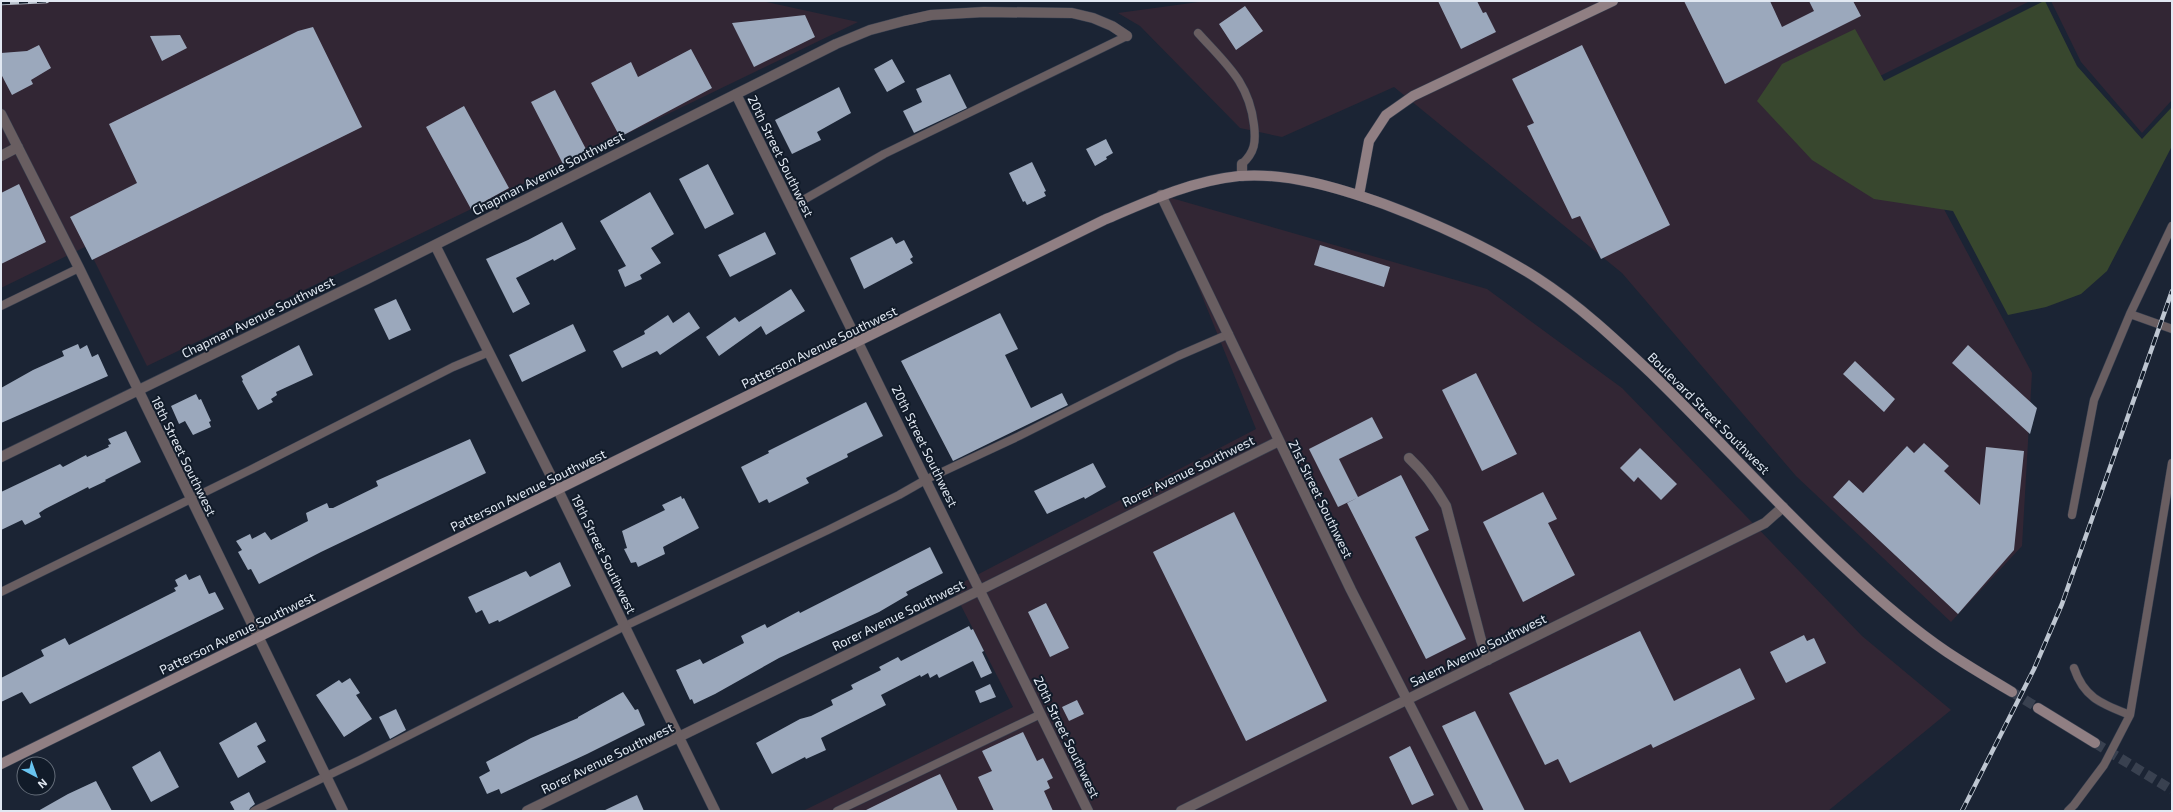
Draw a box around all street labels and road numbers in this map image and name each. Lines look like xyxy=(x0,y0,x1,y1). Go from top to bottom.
street label: 20th Street Southwest xyxy=(745,93,817,219)
street label: Chapman Avenue Southwest xyxy=(469,128,627,218)
street label: Chapman Avenue Southwest xyxy=(179,273,337,361)
street label: Patterson Avenue Southwest xyxy=(739,302,900,392)
street label: Boulevard Street Southwest xyxy=(1645,349,1773,477)
street label: 20th Street Southwest xyxy=(889,383,961,509)
street label: 18th Street Southwest xyxy=(148,393,220,519)
street label: Rorer Avenue Southwest xyxy=(1119,432,1257,510)
street label: 21st Street Southwest xyxy=(1285,437,1357,561)
street label: Patterson Avenue Southwest xyxy=(448,445,609,535)
street label: 19th Street Southwest xyxy=(568,492,640,616)
street label: Rorer Avenue Southwest xyxy=(829,576,967,654)
street label: Patterson Avenue Southwest xyxy=(157,588,318,678)
street label: Salem Avenue Southwest xyxy=(1407,610,1549,690)
street label: 20th Street Southwest xyxy=(1031,674,1103,800)
street label: Rorer Avenue Southwest xyxy=(538,719,676,797)

